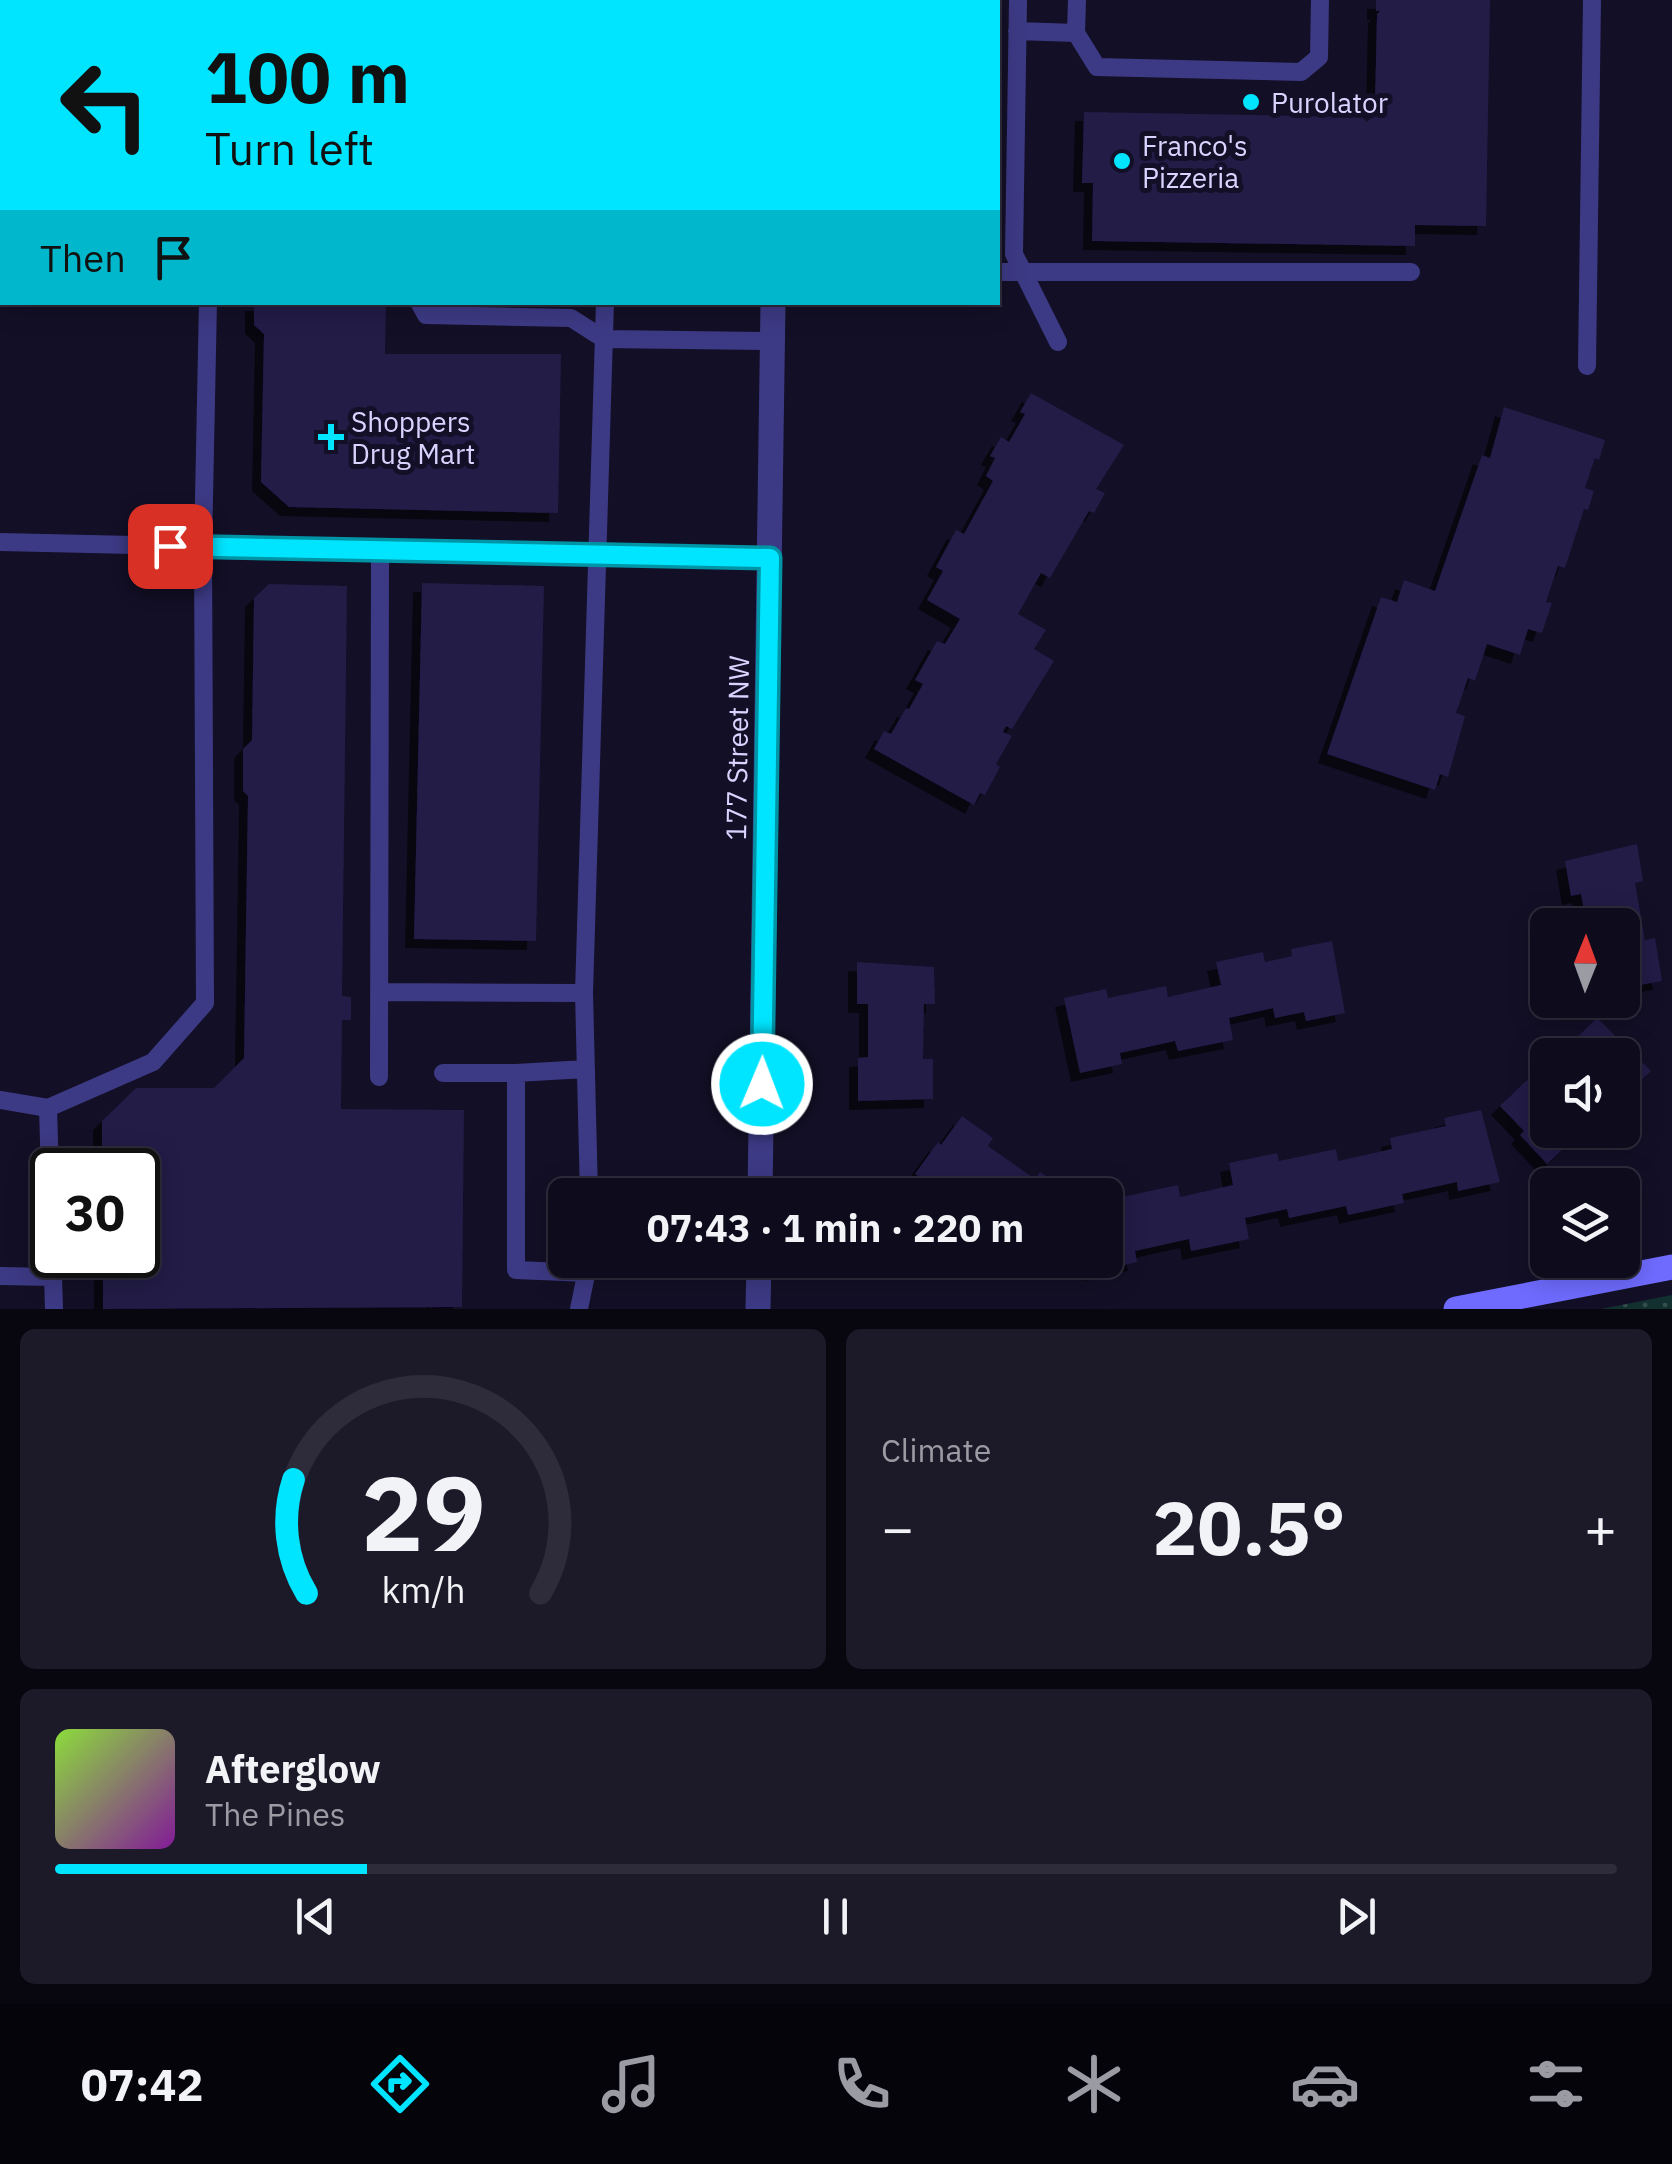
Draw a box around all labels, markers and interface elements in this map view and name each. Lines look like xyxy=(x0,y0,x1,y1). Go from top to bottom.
text: 100 m xyxy=(205,31,410,122)
icon: left xyxy=(40,40,170,170)
place label: Purolator xyxy=(1271,84,1388,121)
marker: Purolator xyxy=(1240,91,1262,113)
text: Turn left xyxy=(205,119,374,177)
place label: Franco's Pizzeria xyxy=(1142,127,1248,196)
marker: Franco's Pizzeria xyxy=(1111,150,1133,172)
icon: arrive xyxy=(146,230,201,285)
text: Then xyxy=(40,233,126,282)
place label: Shoppers Drug Mart xyxy=(351,403,475,472)
marker: Shoppers Drug Mart xyxy=(320,426,342,448)
pin xyxy=(128,504,213,589)
icon: arrive xyxy=(143,519,198,574)
street label: 177 Street NW xyxy=(717,655,757,841)
north arrow xyxy=(1530,908,1640,1018)
map controls xyxy=(1530,908,1640,1278)
position arrow xyxy=(710,1032,814,1136)
button: sound xyxy=(1530,1038,1640,1148)
speed limit sign: 30 xyxy=(30,1148,160,1278)
button: layers xyxy=(1530,1168,1640,1278)
text: 07:43 · 1 min · 220 m xyxy=(647,1203,1024,1252)
text: Climate xyxy=(881,1429,991,1471)
text: 29 xyxy=(361,1444,485,1580)
text: 20.5° xyxy=(1152,1478,1346,1576)
text: − xyxy=(881,1492,914,1563)
text: + xyxy=(1584,1492,1617,1563)
text: km/h xyxy=(381,1566,465,1613)
text: Afterglow xyxy=(205,1744,381,1793)
text: The Pines xyxy=(205,1793,345,1835)
icon: previous xyxy=(288,1889,343,1944)
icon: pause xyxy=(808,1889,863,1944)
icon: next xyxy=(1329,1889,1384,1944)
icon: directions xyxy=(365,2049,435,2119)
icon: music xyxy=(596,2049,666,2119)
icon: phone xyxy=(827,2049,897,2119)
icon: climate xyxy=(1059,2049,1129,2119)
icon: car xyxy=(1290,2049,1360,2119)
icon: filters xyxy=(1521,2049,1591,2119)
text: 07:42 xyxy=(81,2055,204,2113)

